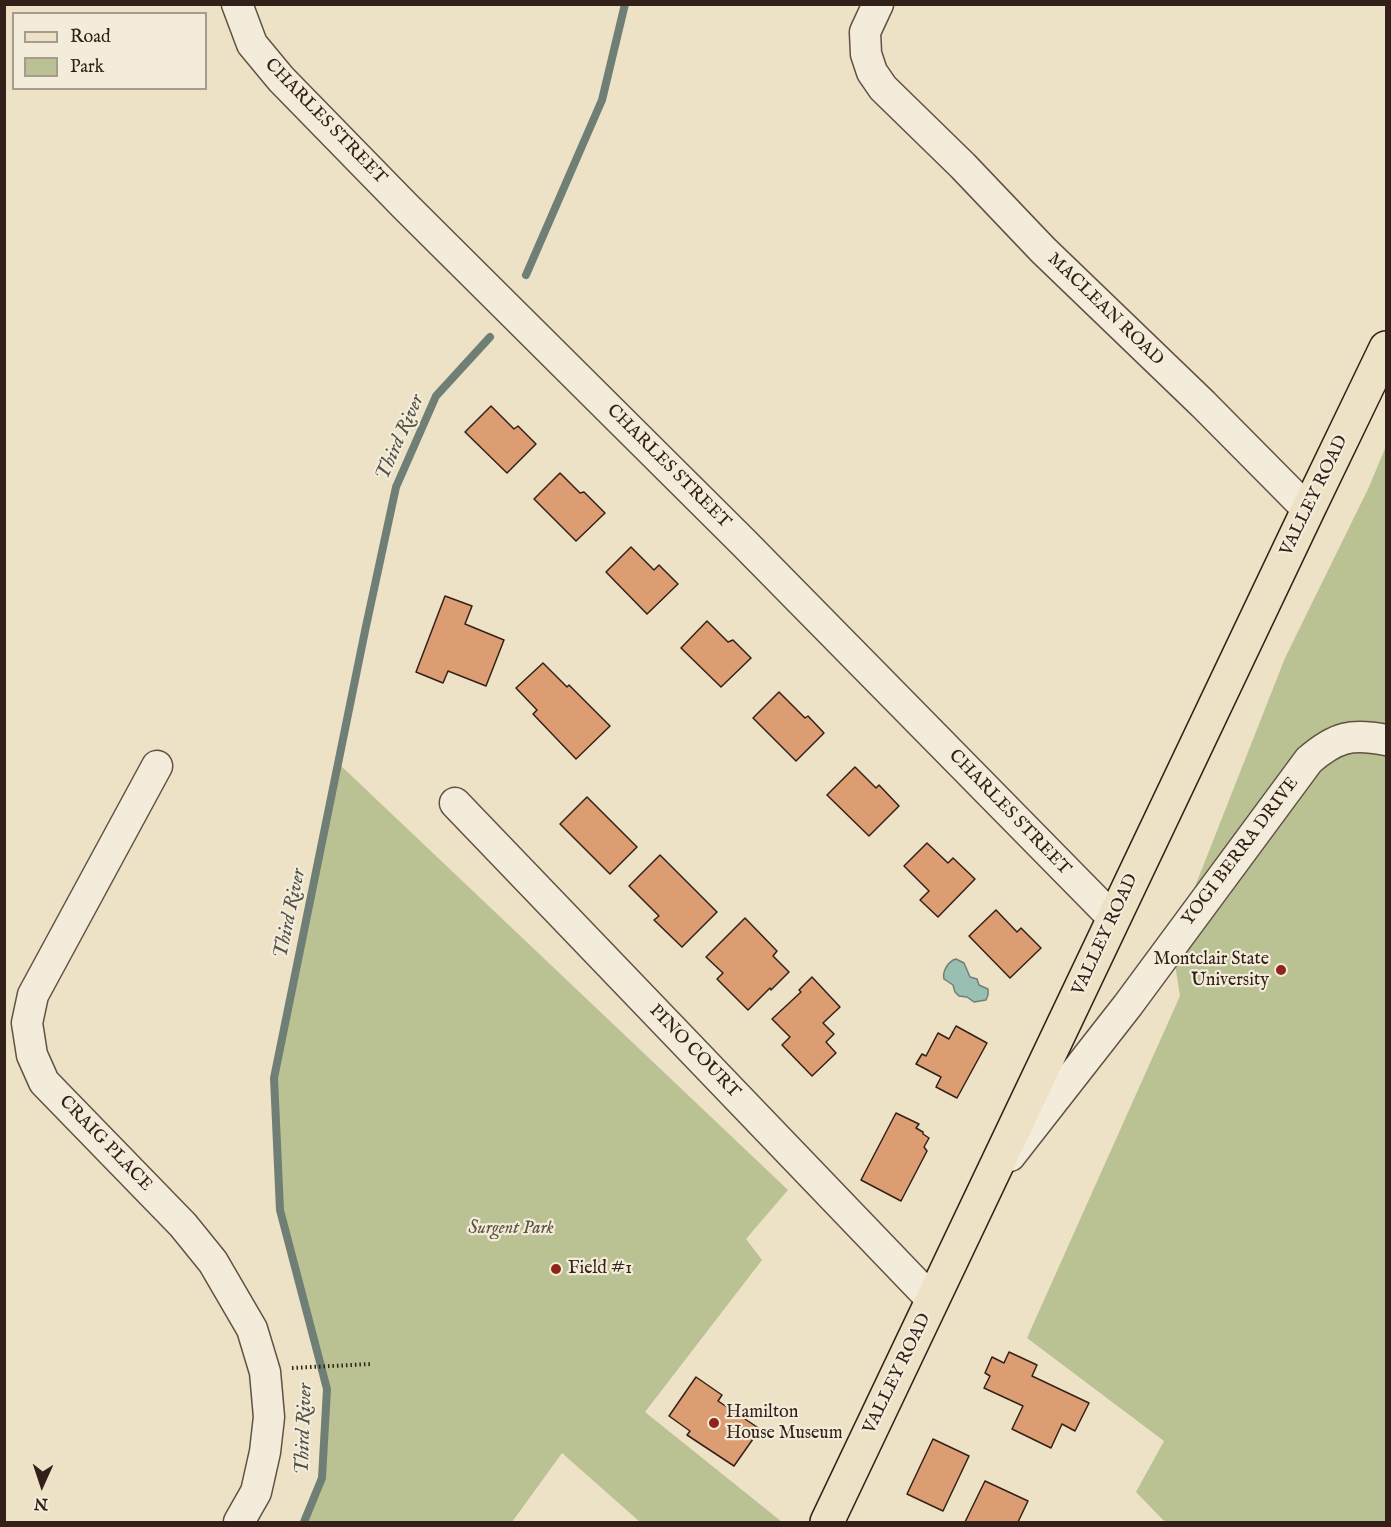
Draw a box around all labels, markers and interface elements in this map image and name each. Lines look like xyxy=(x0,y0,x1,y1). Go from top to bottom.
legend xyxy=(12,12,207,90)
text: Road xyxy=(70,26,111,49)
street label: CHARLES STREET xyxy=(259,55,391,189)
text: Park xyxy=(70,56,104,79)
street label: MACLEAN ROAD xyxy=(1042,249,1168,371)
water label: Third River xyxy=(371,391,431,485)
street label: CHARLES STREET xyxy=(601,400,735,534)
street label: VALLEY ROAD xyxy=(1276,432,1354,560)
street label: CHARLES STREET xyxy=(943,746,1075,880)
street label: YOGI BERRA DRIVE xyxy=(1178,773,1304,931)
water label: Third River xyxy=(270,867,312,961)
street label: VALLEY ROAD xyxy=(1068,871,1144,999)
place label: Montclair State University xyxy=(1153,949,1269,992)
marker: Montclair State University xyxy=(1274,963,1288,977)
street label: PINO COURT xyxy=(644,1001,744,1103)
street label: CRAIG PLACE xyxy=(54,1092,156,1196)
park label: Surgent Park xyxy=(468,1218,554,1240)
place label: Field #1 xyxy=(568,1258,632,1280)
marker: Field #1 xyxy=(549,1262,563,1276)
street label: VALLEY ROAD xyxy=(859,1310,937,1438)
water label: Third River xyxy=(291,1383,319,1475)
place label: Hamilton House Museum xyxy=(726,1402,843,1444)
marker: Hamilton House Museum xyxy=(707,1416,721,1430)
north arrow xyxy=(12,1455,72,1515)
text: N xyxy=(34,1493,48,1513)

